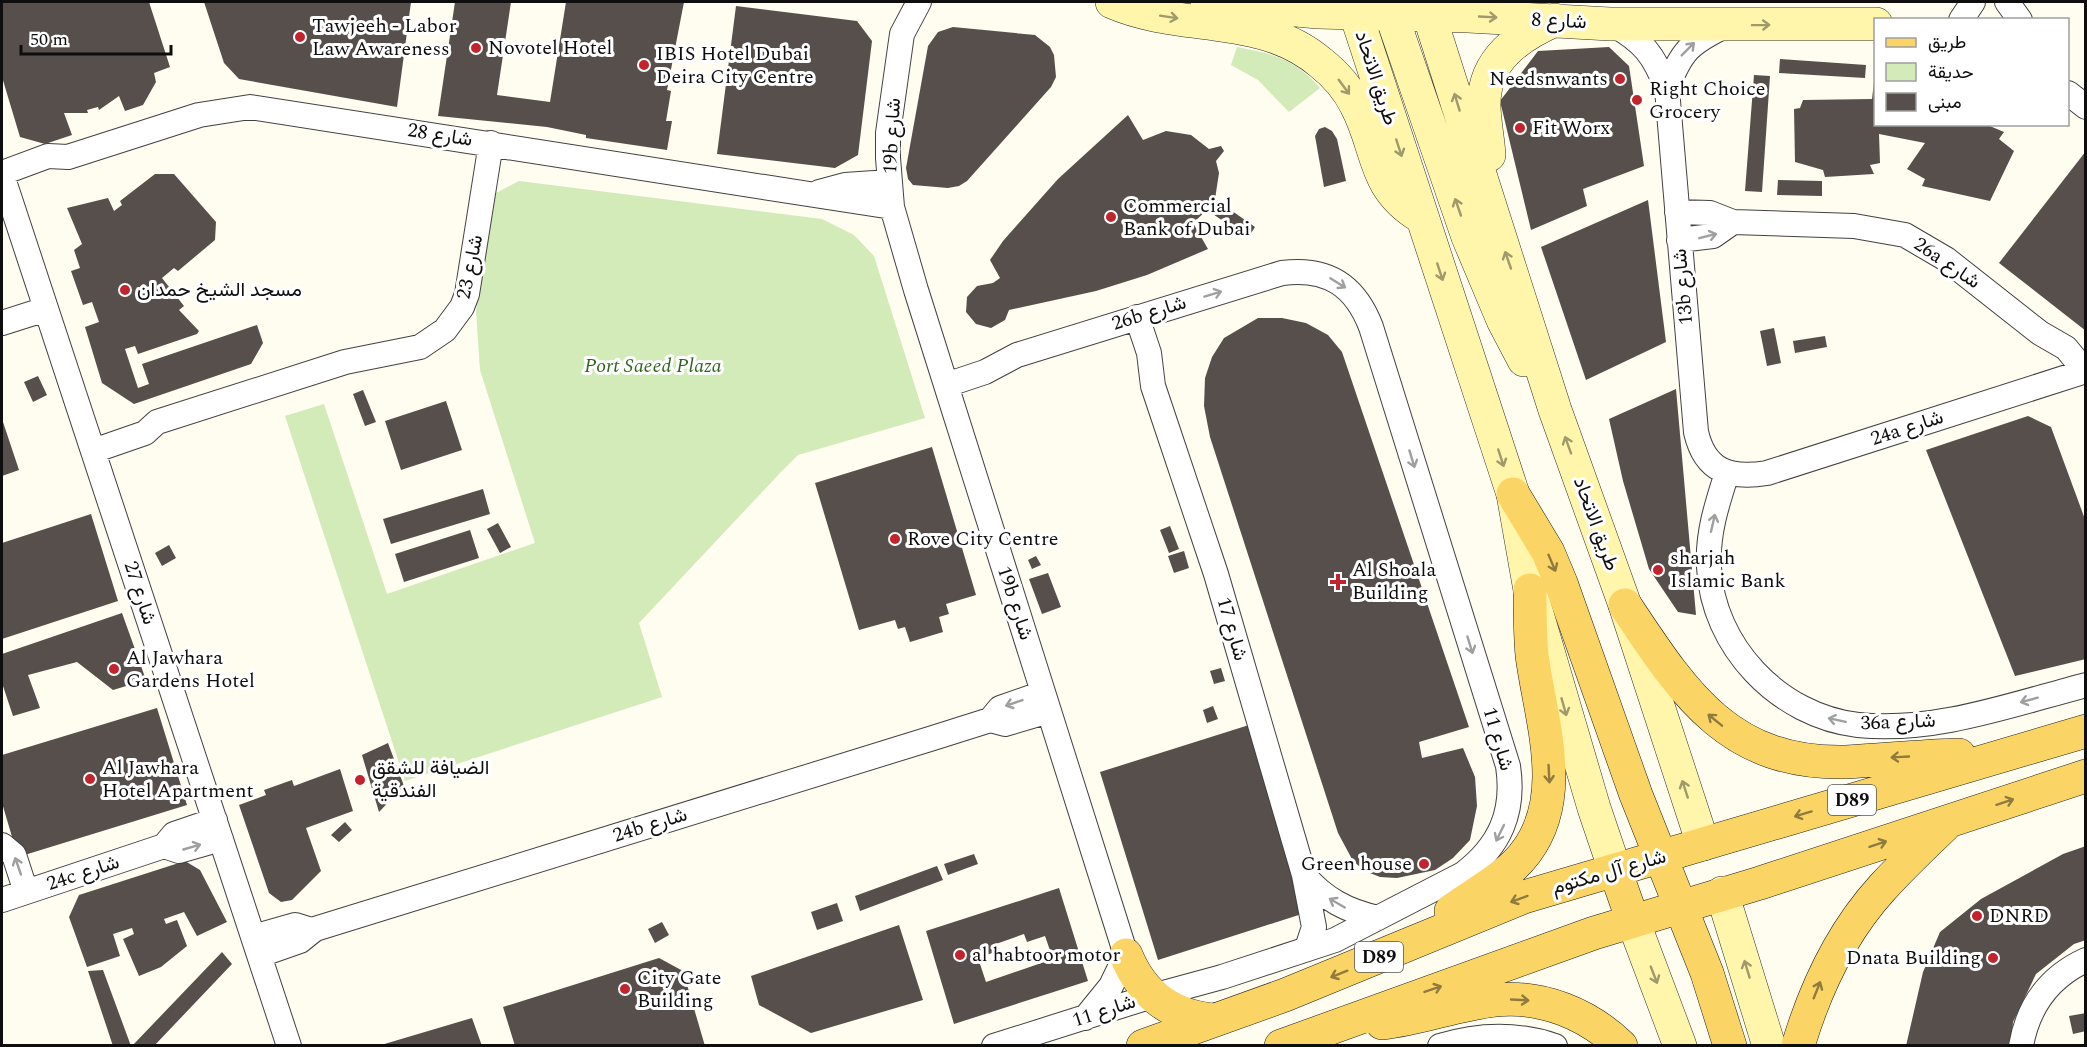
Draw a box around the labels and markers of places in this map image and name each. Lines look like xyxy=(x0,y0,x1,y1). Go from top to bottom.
place label: Tawjeeh - Labor Law Awareness xyxy=(312,11,457,64)
marker: Tawjeeh - Labor Law Awareness xyxy=(293,30,307,44)
place label: Novotel Hotel xyxy=(488,33,612,63)
place label: IBIS Hotel Dubai Deira City Centre xyxy=(656,39,814,92)
marker: Novotel Hotel xyxy=(469,41,483,55)
marker: IBIS Hotel Dubai Deira City Centre xyxy=(637,58,651,72)
place label: Needsnwants xyxy=(1489,64,1608,94)
marker: Needsnwants xyxy=(1613,72,1627,86)
place label: Right Choice Grocery xyxy=(1649,74,1765,127)
marker: Right Choice Grocery xyxy=(1630,93,1644,107)
place label: Fit Worx xyxy=(1532,113,1610,143)
marker: Fit Worx xyxy=(1513,121,1527,135)
place label: Commercial Bank of Dubai xyxy=(1123,191,1250,244)
marker: Commercial Bank of Dubai xyxy=(1104,210,1118,224)
place label: مسجد الشيخ حمدان xyxy=(137,275,302,305)
marker: مسجد الشيخ حمدان xyxy=(118,283,132,297)
place label: Rove City Centre xyxy=(907,524,1059,554)
marker: Rove City Centre xyxy=(888,532,902,546)
place label: sharjah Islamic Bank xyxy=(1670,543,1786,596)
place label: Al Shoala Building xyxy=(1352,555,1436,608)
marker: sharjah Islamic Bank xyxy=(1651,563,1665,577)
marker: Al Shoala Building xyxy=(1329,573,1347,591)
place label: Al Jawhara Gardens Hotel xyxy=(126,643,255,696)
marker: Al Jawhara Gardens Hotel xyxy=(107,662,121,676)
place label: Al Jawhara Hotel Apartment xyxy=(102,753,254,806)
place label: الضيافة للشقق الفندقية xyxy=(372,753,489,806)
marker: Al Jawhara Hotel Apartment xyxy=(83,772,97,786)
marker: الضيافة للشقق الفندقية xyxy=(353,773,367,787)
place label: Green house xyxy=(1301,849,1412,879)
marker: Green house xyxy=(1417,857,1431,871)
place label: DNRD xyxy=(1989,901,2049,931)
marker: DNRD xyxy=(1970,909,1984,923)
place label: al habtoor motor xyxy=(972,940,1121,970)
place label: Dnata Building xyxy=(1846,943,1981,973)
marker: al habtoor motor xyxy=(953,948,967,962)
marker: Dnata Building xyxy=(1986,951,2000,965)
place label: City Gate Building xyxy=(637,963,721,1016)
marker: City Gate Building xyxy=(618,982,632,996)

